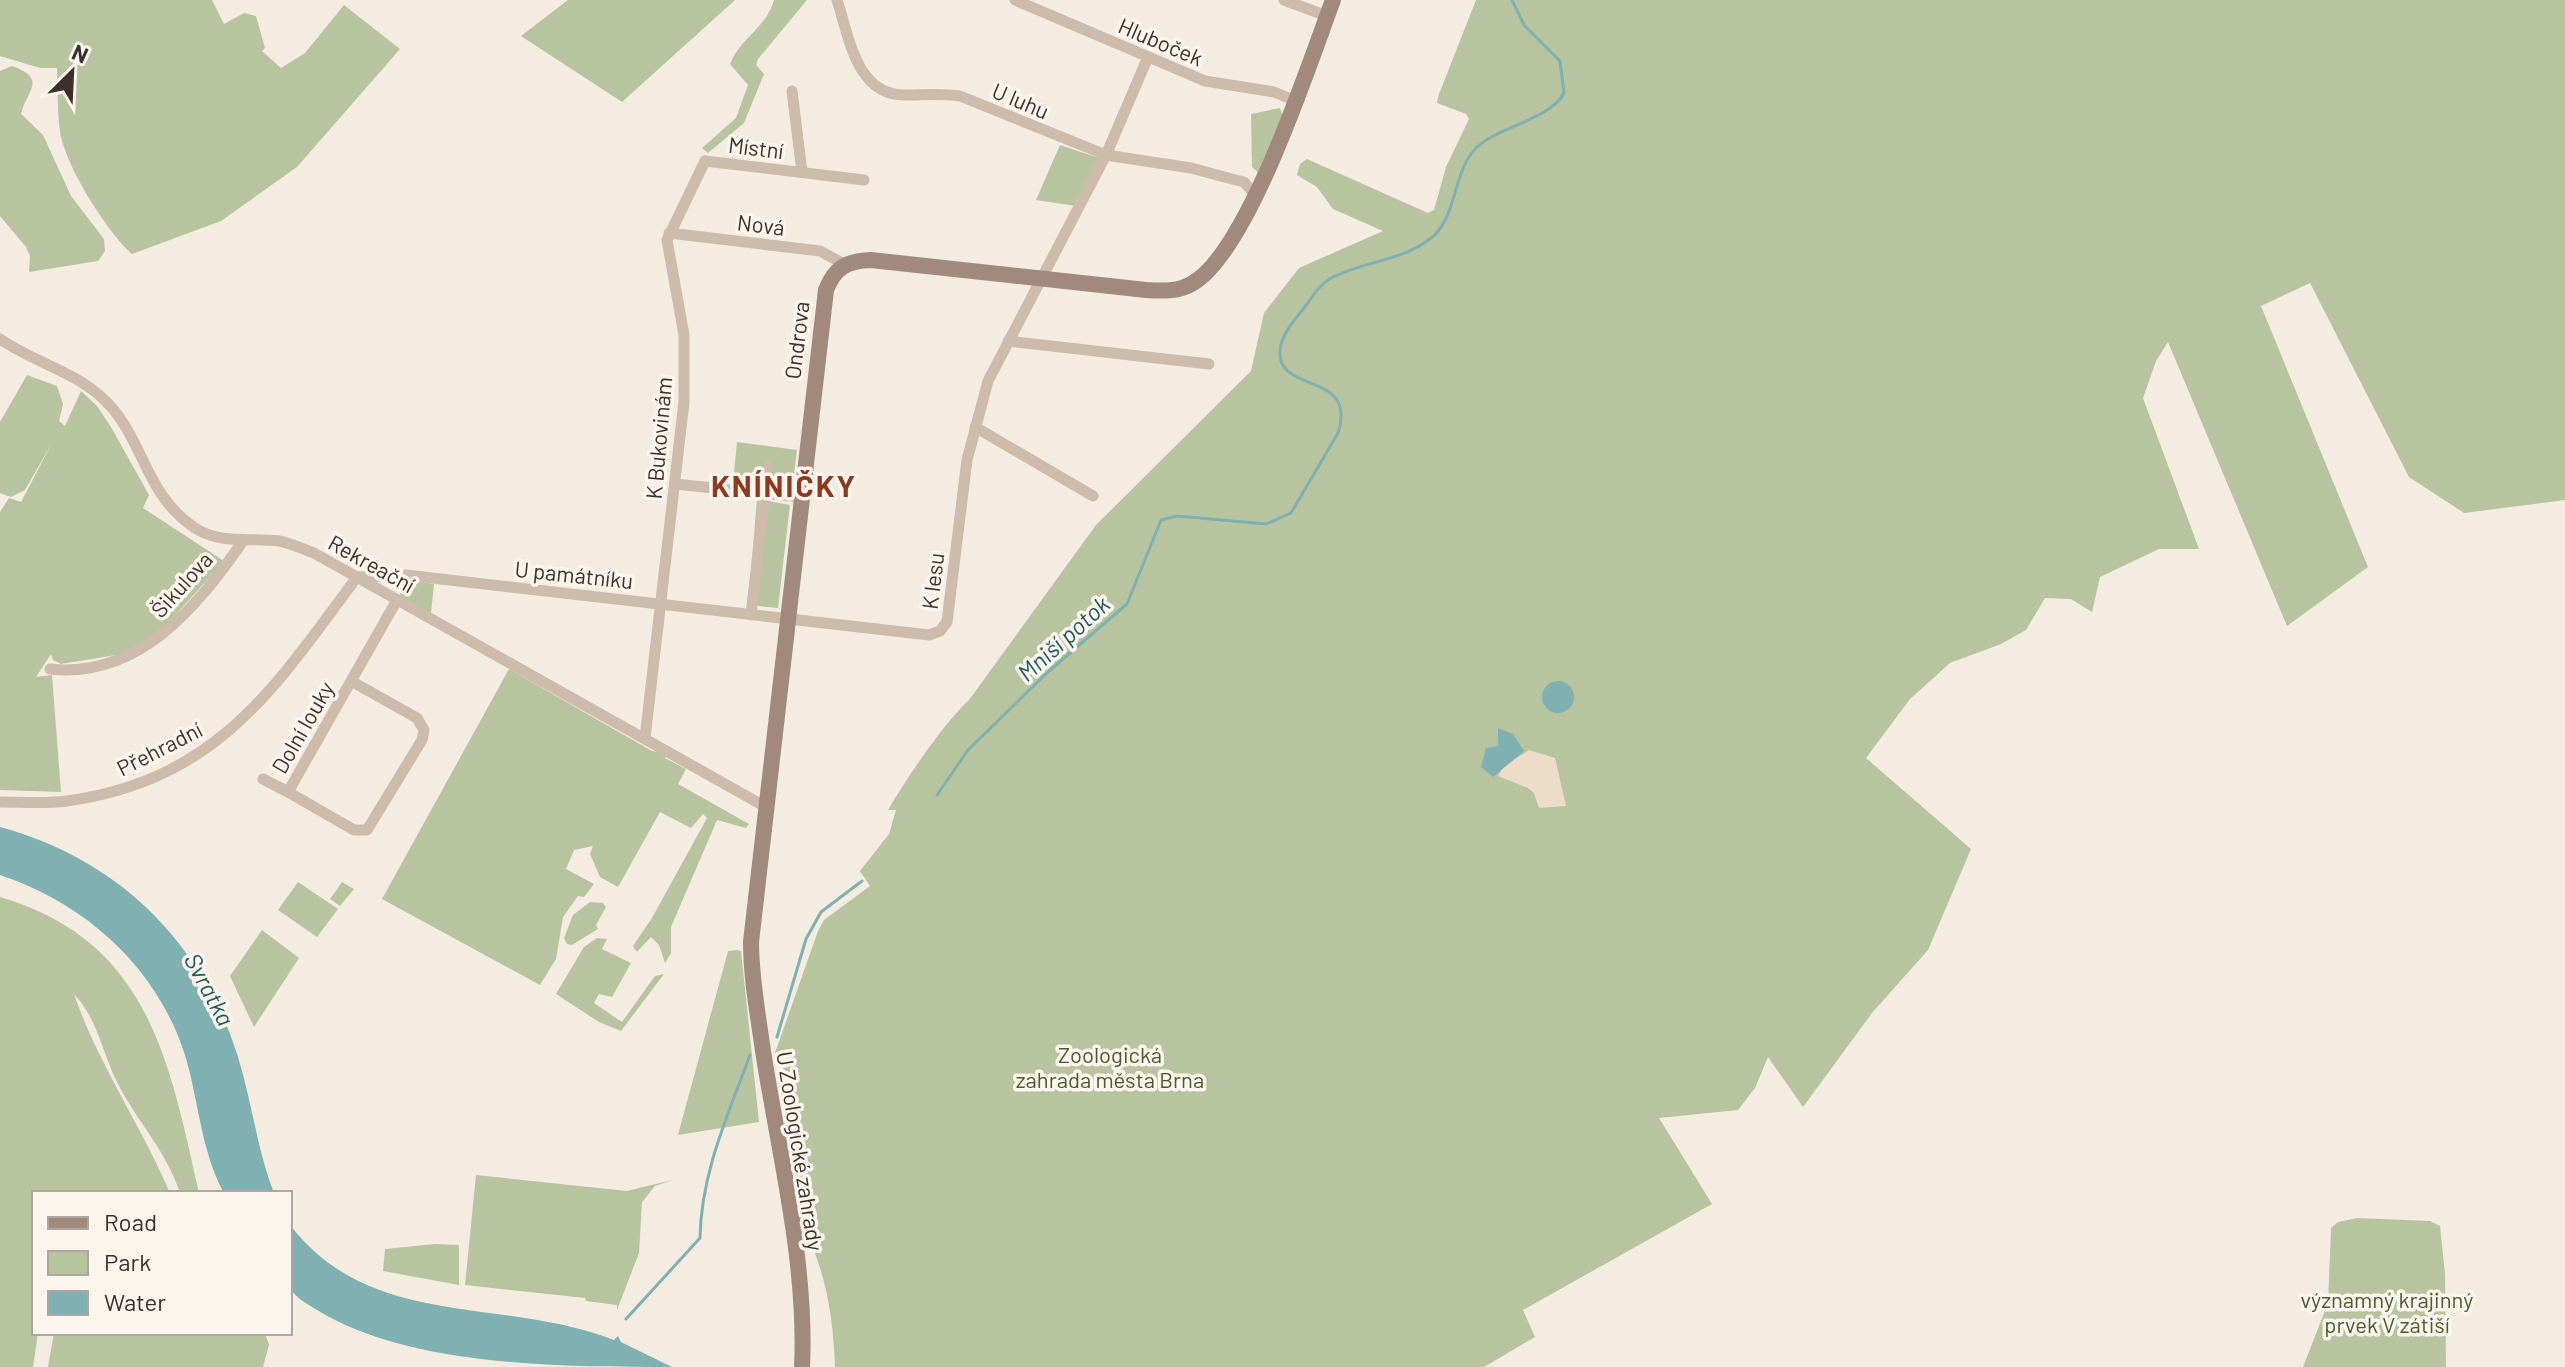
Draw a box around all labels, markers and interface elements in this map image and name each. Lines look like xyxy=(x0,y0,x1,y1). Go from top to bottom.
street label: Hluboček xyxy=(1115,12,1207,70)
north arrow xyxy=(32,32,112,112)
text: N xyxy=(69,38,93,68)
street label: U luhu xyxy=(989,76,1053,124)
street label: Místní xyxy=(727,131,785,163)
street label: Nová xyxy=(736,208,786,240)
street label: Ondrova xyxy=(778,300,814,380)
street label: K Bukovinám xyxy=(640,376,676,500)
district label: KNÍNIČKY xyxy=(711,467,857,503)
street label: Rekreační xyxy=(324,529,420,598)
street label: Šikulova xyxy=(145,546,217,622)
street label: K lesu xyxy=(916,551,948,611)
street label: U památníku xyxy=(514,555,634,593)
water label: Mniší potok xyxy=(1011,589,1115,687)
street label: Dolní louky xyxy=(265,677,339,777)
street label: Přehradní xyxy=(112,715,206,781)
water label: Svratka xyxy=(179,948,241,1030)
park label: Zoologická zahrada města Brna xyxy=(1016,1041,1204,1092)
street label: U Zoologické zahrady xyxy=(772,1049,830,1253)
legend xyxy=(32,1191,292,1335)
text: Road xyxy=(104,1207,157,1236)
text: Park xyxy=(104,1247,151,1276)
park label: významný krajinný prvek V zátiší xyxy=(2301,1286,2473,1337)
text: Water xyxy=(104,1287,166,1316)

